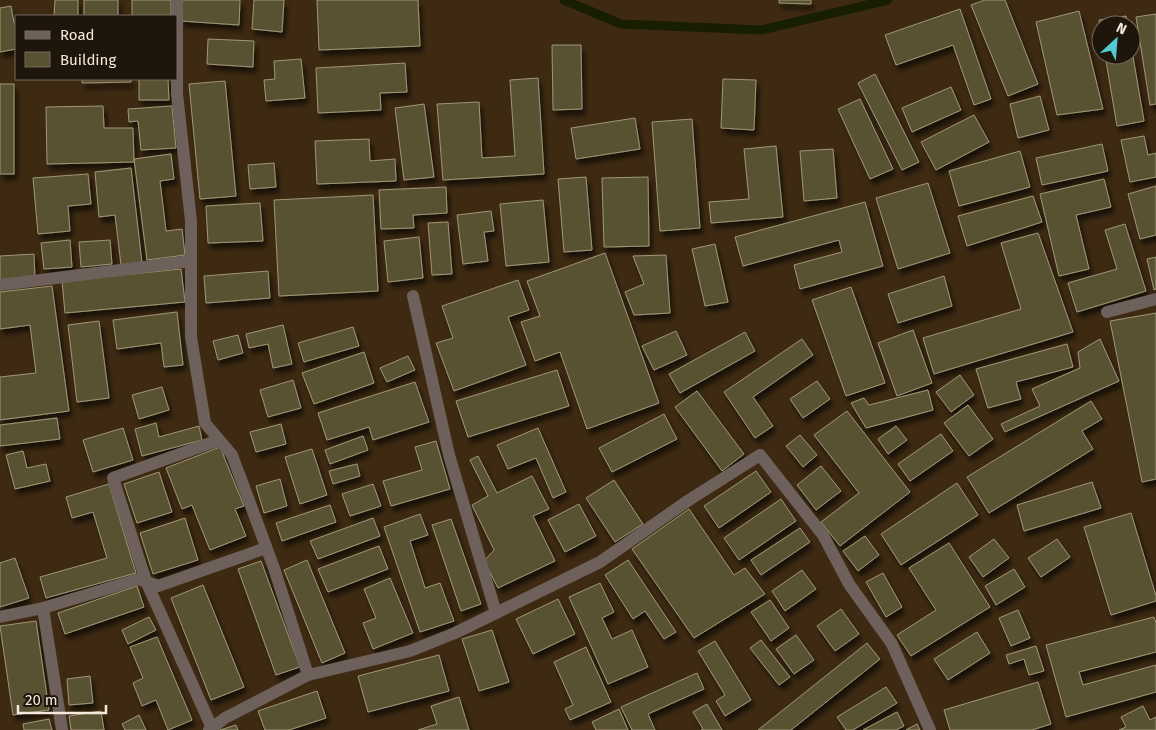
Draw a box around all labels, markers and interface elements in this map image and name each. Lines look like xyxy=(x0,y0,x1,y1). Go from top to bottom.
legend xyxy=(15,15,178,80)
north arrow xyxy=(1091,15,1141,65)
text: N xyxy=(1114,19,1129,38)
text: Road xyxy=(60,26,95,44)
text: Building xyxy=(60,51,116,69)
scale bar xyxy=(18,682,105,714)
text: 20 m xyxy=(25,691,58,709)

